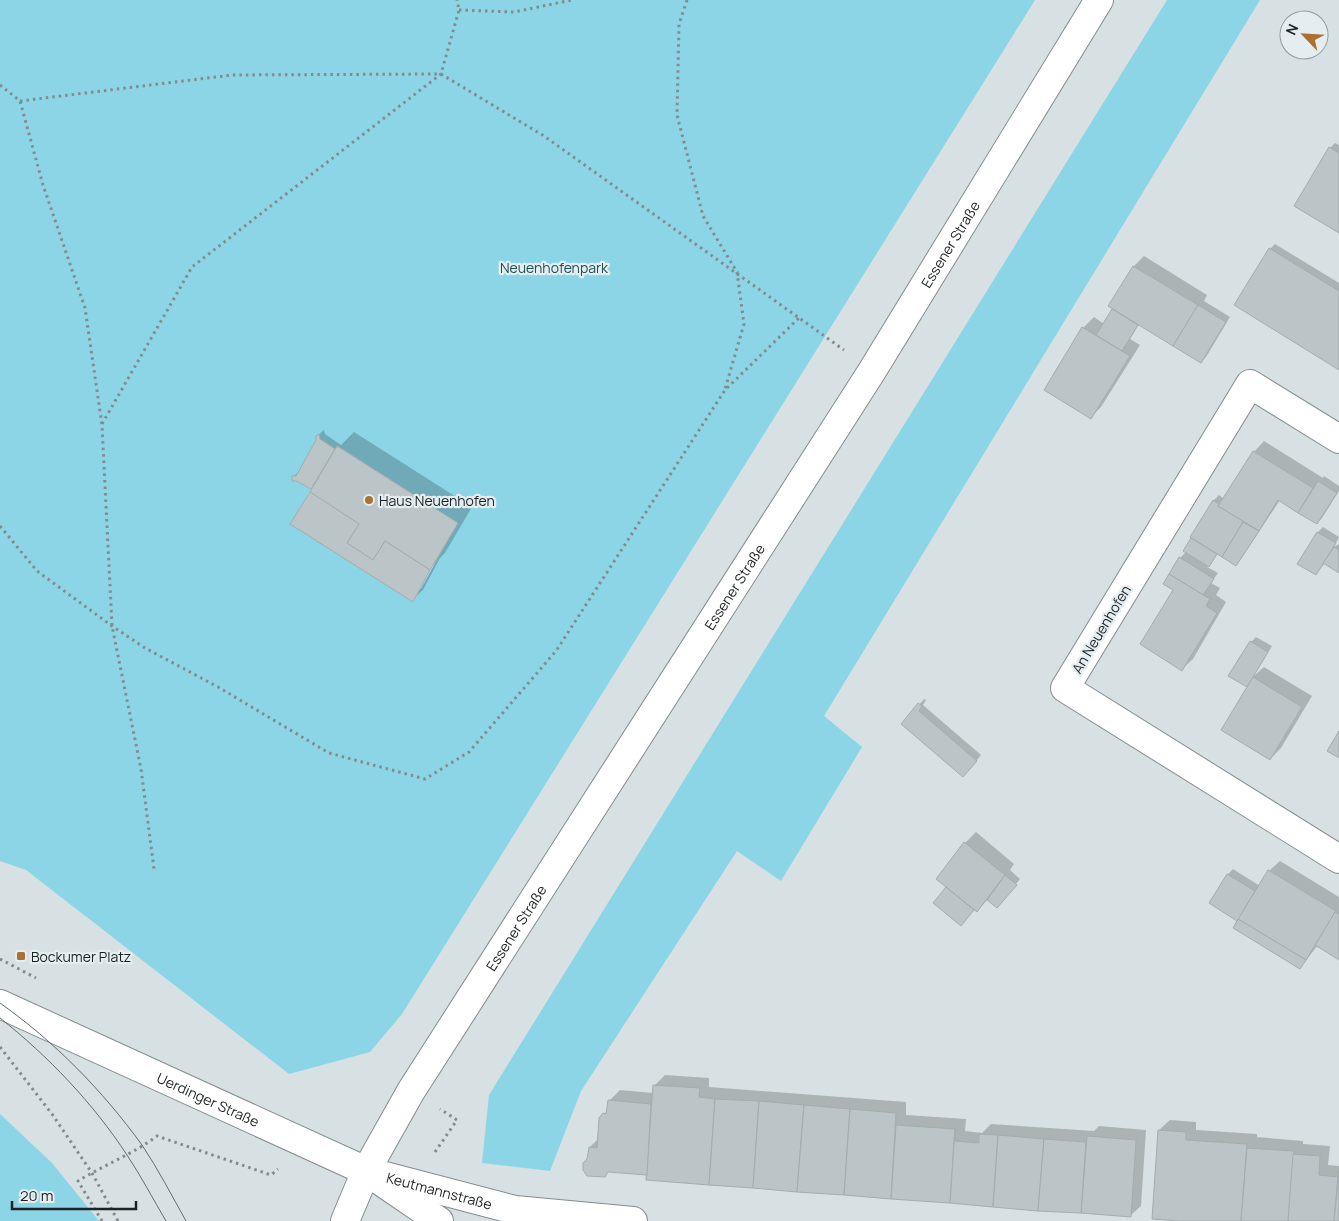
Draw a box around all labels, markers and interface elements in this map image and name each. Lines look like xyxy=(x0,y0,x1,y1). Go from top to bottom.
north arrow xyxy=(1279,10,1329,60)
text: N xyxy=(1281,21,1303,38)
street label: Essener Straße xyxy=(916,197,984,291)
park label: Neuenhofenpark xyxy=(500,258,609,277)
place label: Haus Neuenhofen xyxy=(379,491,495,510)
marker: Haus Neuenhofen xyxy=(363,494,375,506)
street label: Essener Straße xyxy=(699,540,769,633)
street label: An Neuenhofen xyxy=(1067,581,1135,677)
street label: Essener Straße xyxy=(481,881,550,974)
place label: Bockumer Platz xyxy=(31,947,131,966)
marker: Bockumer Platz xyxy=(15,950,27,962)
street label: Uerdinger Straße xyxy=(154,1067,263,1131)
street label: Keutmannstraße xyxy=(385,1167,494,1213)
scale bar xyxy=(12,1178,136,1210)
text: 20 m xyxy=(20,1185,53,1206)

